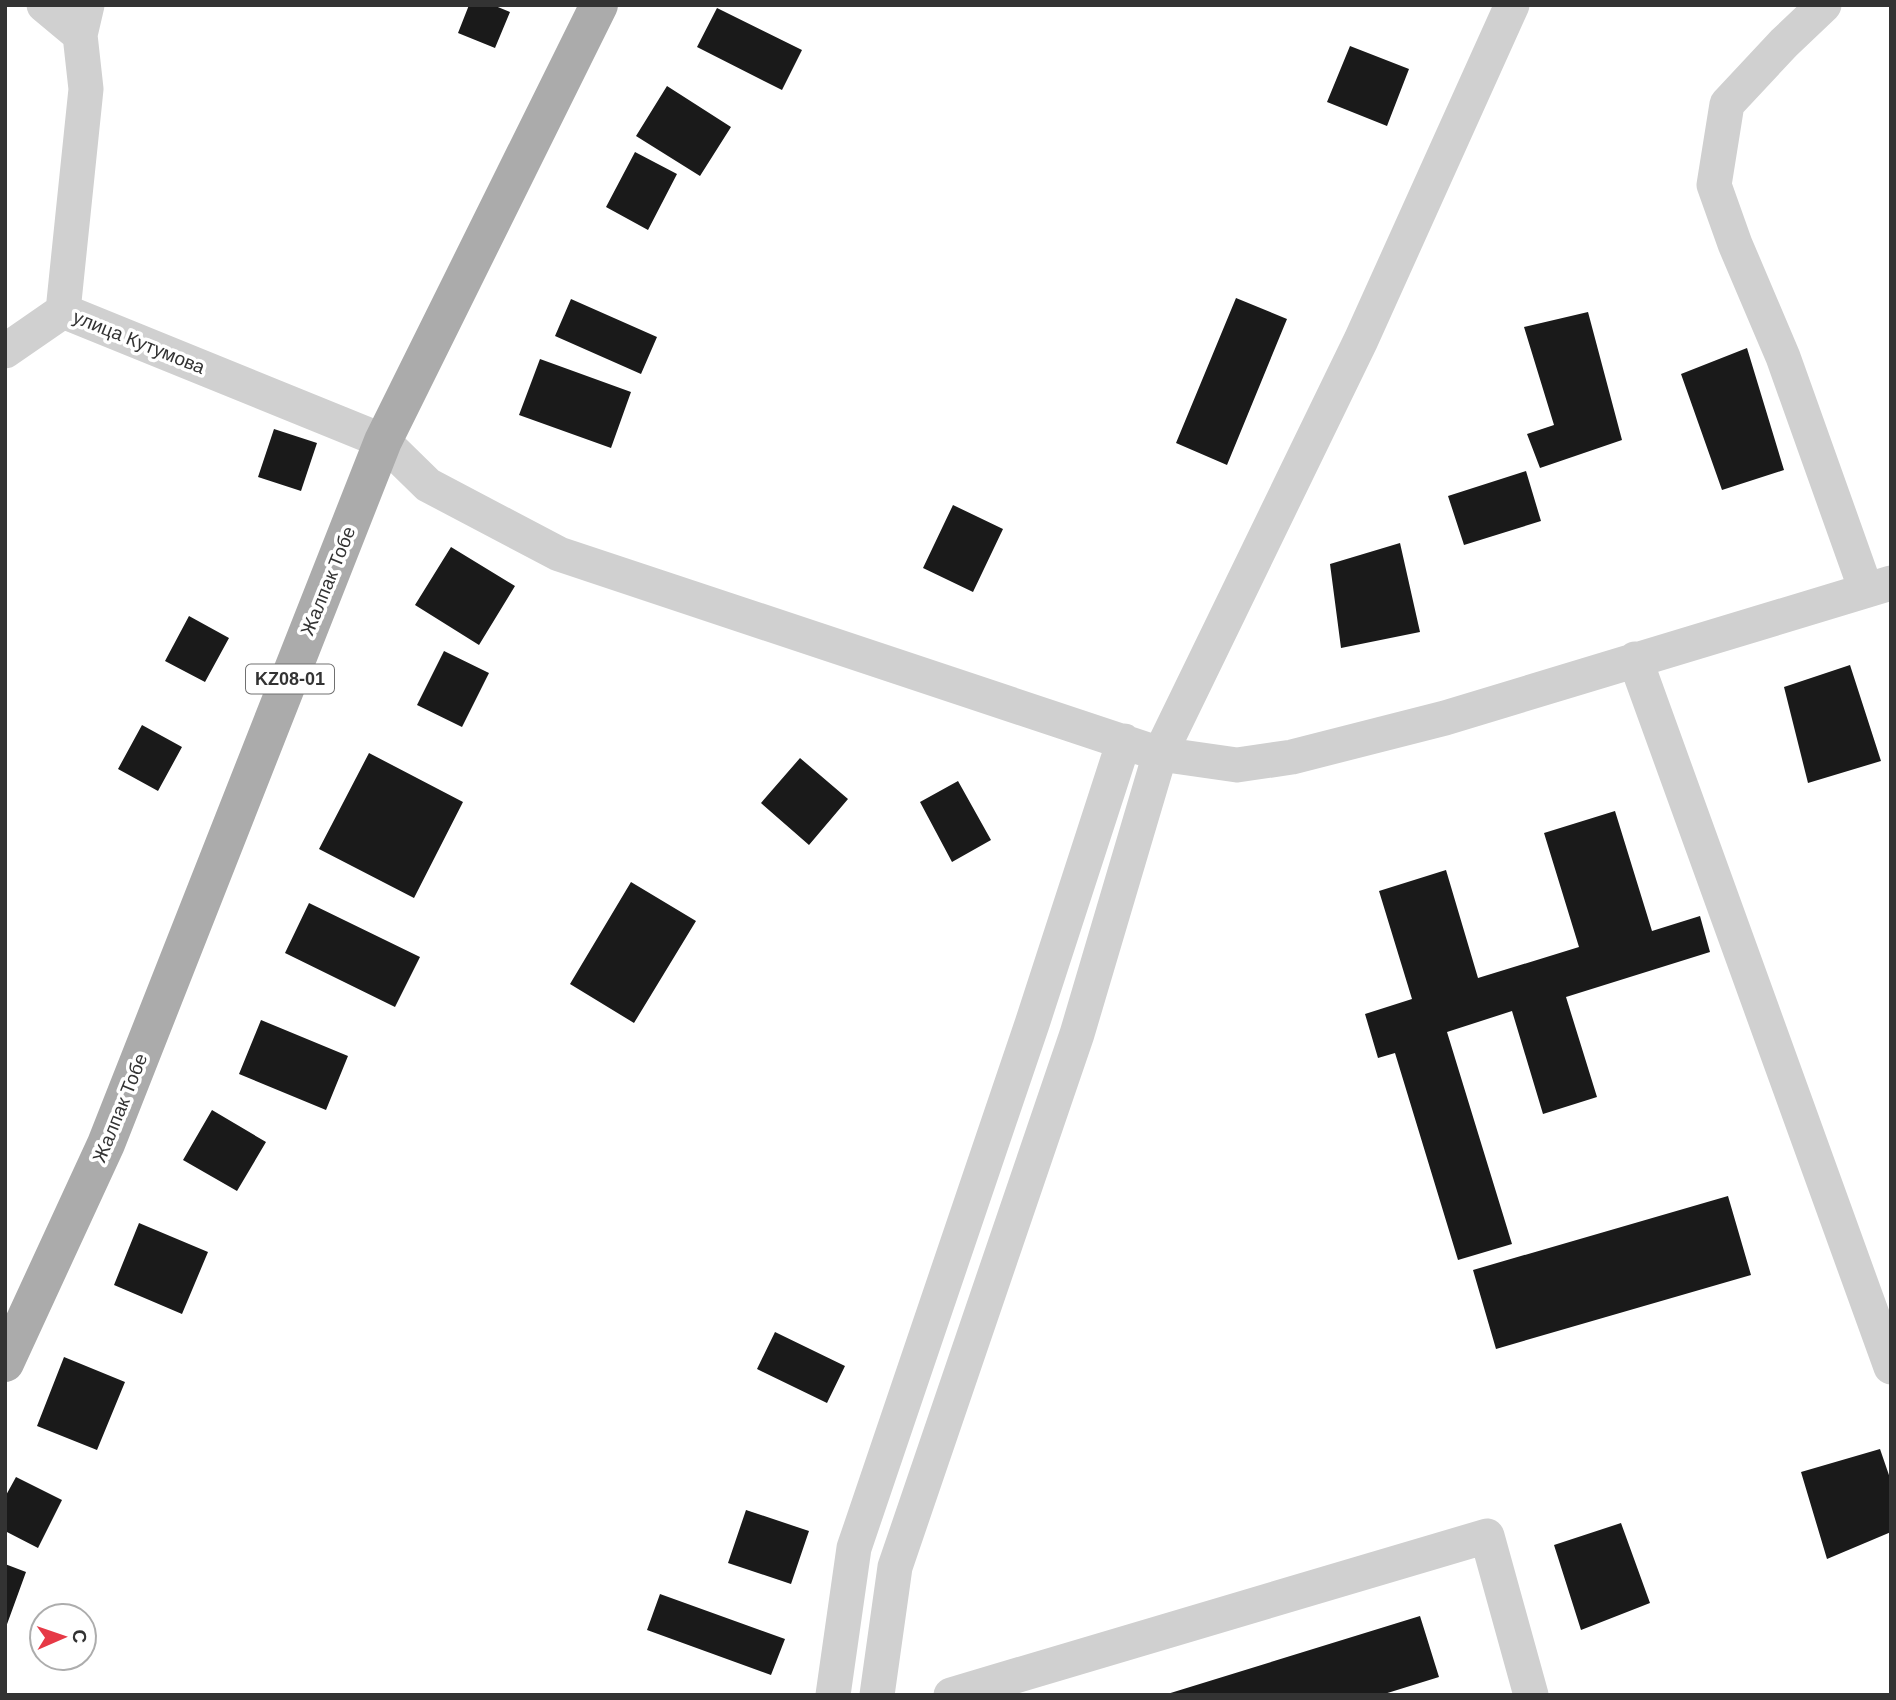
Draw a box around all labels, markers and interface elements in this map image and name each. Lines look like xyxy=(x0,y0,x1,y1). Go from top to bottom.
street label: улица Кутумова xyxy=(70,306,208,378)
street label: Жалпак Тобе xyxy=(297,523,359,639)
road number: KZ08-01 xyxy=(246,664,334,694)
street label: Жалпак Тобе xyxy=(89,1050,151,1166)
north arrow xyxy=(28,1602,98,1672)
text: С xyxy=(69,1629,90,1644)

